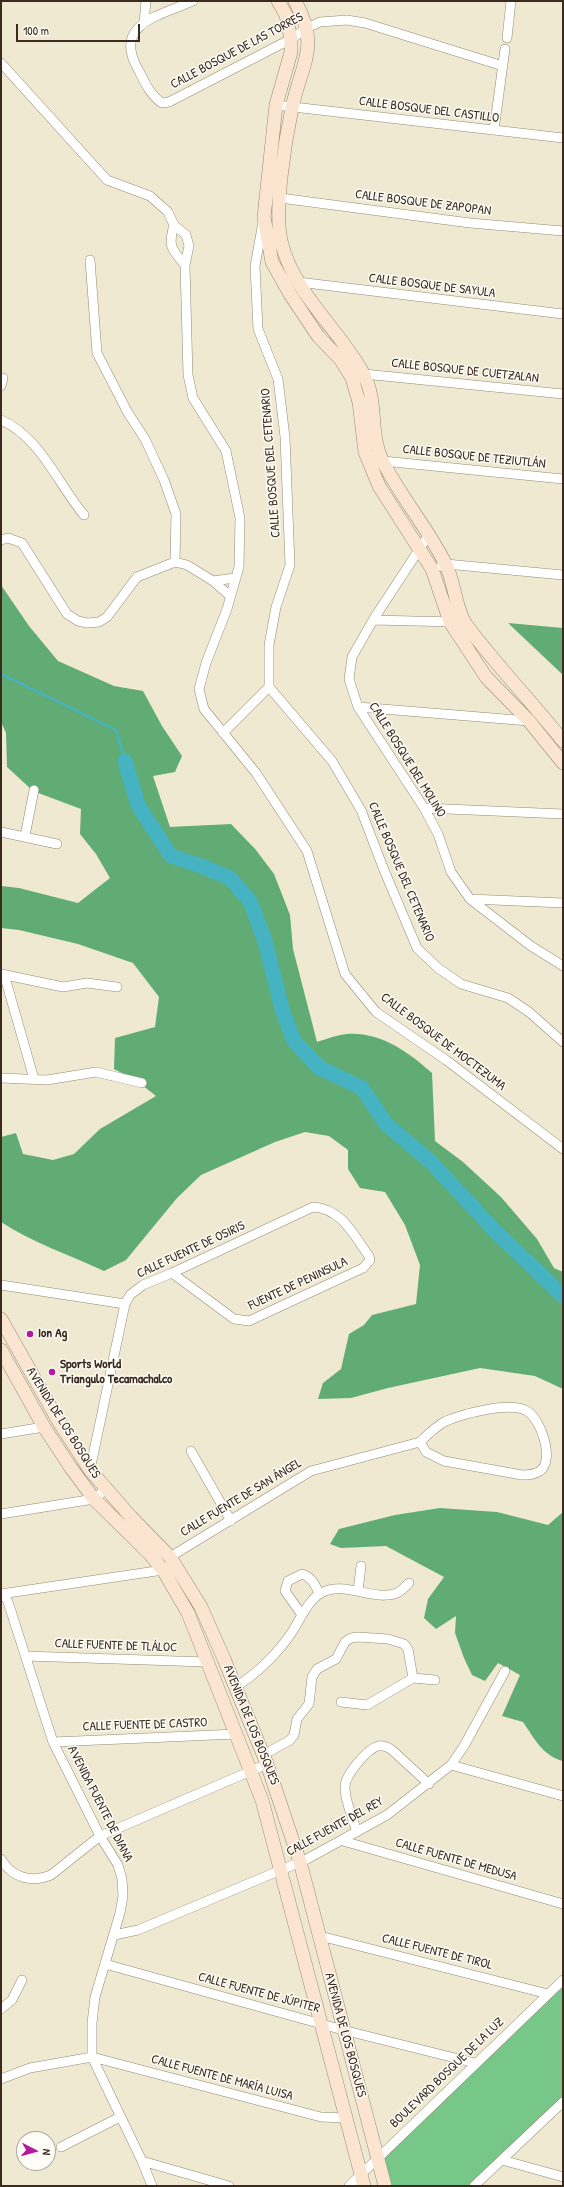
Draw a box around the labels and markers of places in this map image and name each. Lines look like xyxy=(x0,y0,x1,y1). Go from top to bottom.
place label: Ion Ag xyxy=(38,1326,67,1342)
marker: Ion Ag xyxy=(25,1329,35,1339)
place label: Sports World Triangulo Tecamachalco xyxy=(60,1357,172,1388)
marker: Sports World Triangulo Tecamachalco xyxy=(47,1367,57,1377)

